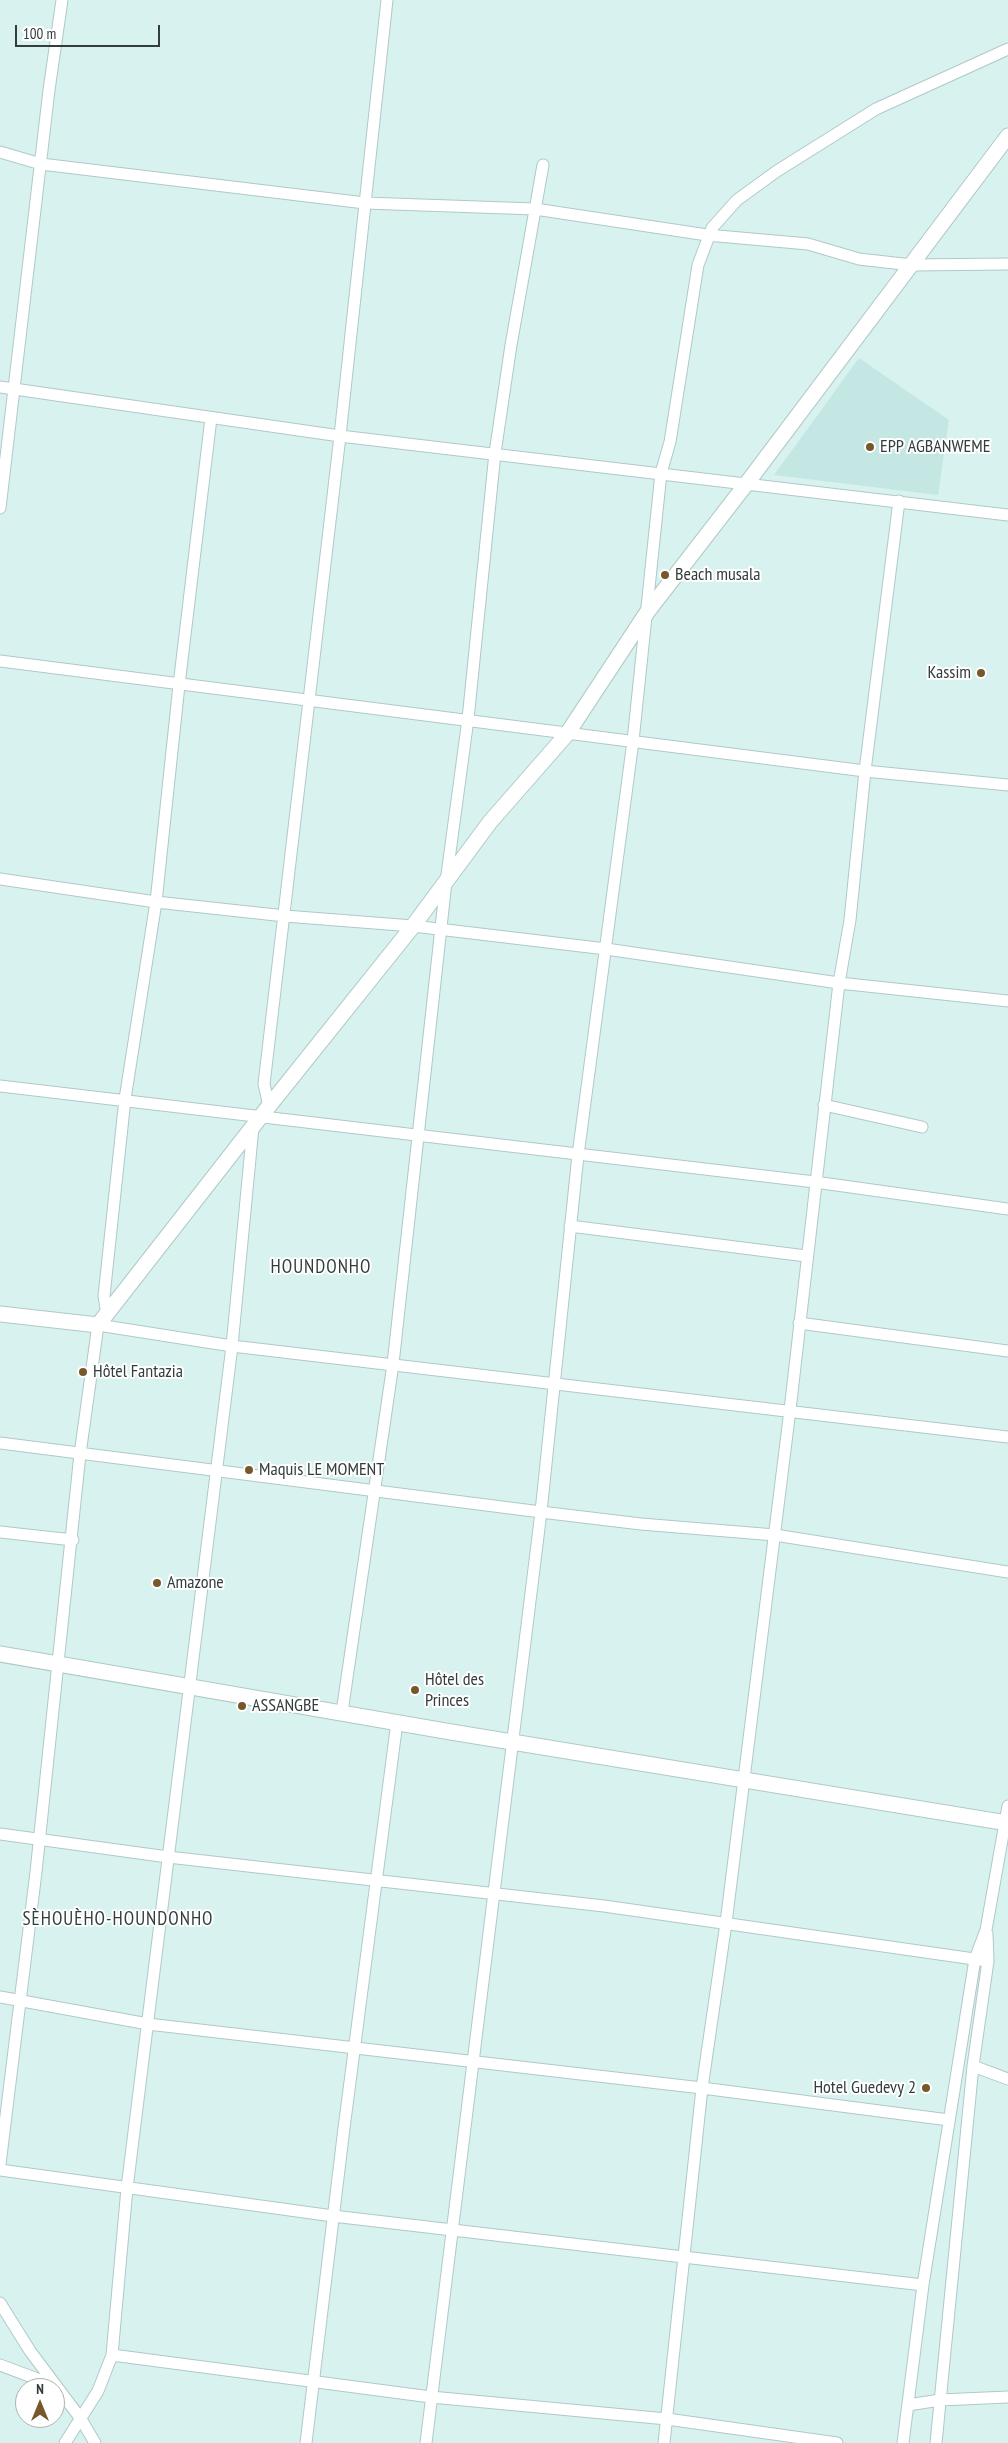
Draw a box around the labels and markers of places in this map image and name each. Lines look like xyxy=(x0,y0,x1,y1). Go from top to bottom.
place label: EPP AGBANWEME xyxy=(880,436,990,458)
marker: EPP AGBANWEME xyxy=(864,441,876,453)
place label: Beach musala xyxy=(675,564,760,586)
marker: Beach musala xyxy=(659,569,671,581)
place label: Kassim xyxy=(928,662,971,684)
marker: Kassim xyxy=(975,667,987,679)
place label: Hôtel Fantazia xyxy=(93,1361,183,1383)
marker: Hôtel Fantazia xyxy=(77,1366,89,1378)
place label: Maquis LE MOMENT xyxy=(259,1459,384,1481)
marker: Maquis LE MOMENT xyxy=(243,1464,255,1476)
place label: Amazone xyxy=(167,1572,224,1594)
marker: Amazone xyxy=(151,1577,163,1589)
place label: Hôtel des Princes xyxy=(425,1669,484,1712)
marker: Hôtel des Princes xyxy=(409,1684,421,1696)
place label: ASSANGBE xyxy=(252,1695,319,1717)
marker: ASSANGBE xyxy=(236,1700,248,1712)
place label: Hotel Guedevy 2 xyxy=(813,2077,916,2099)
marker: Hotel Guedevy 2 xyxy=(920,2082,932,2094)

